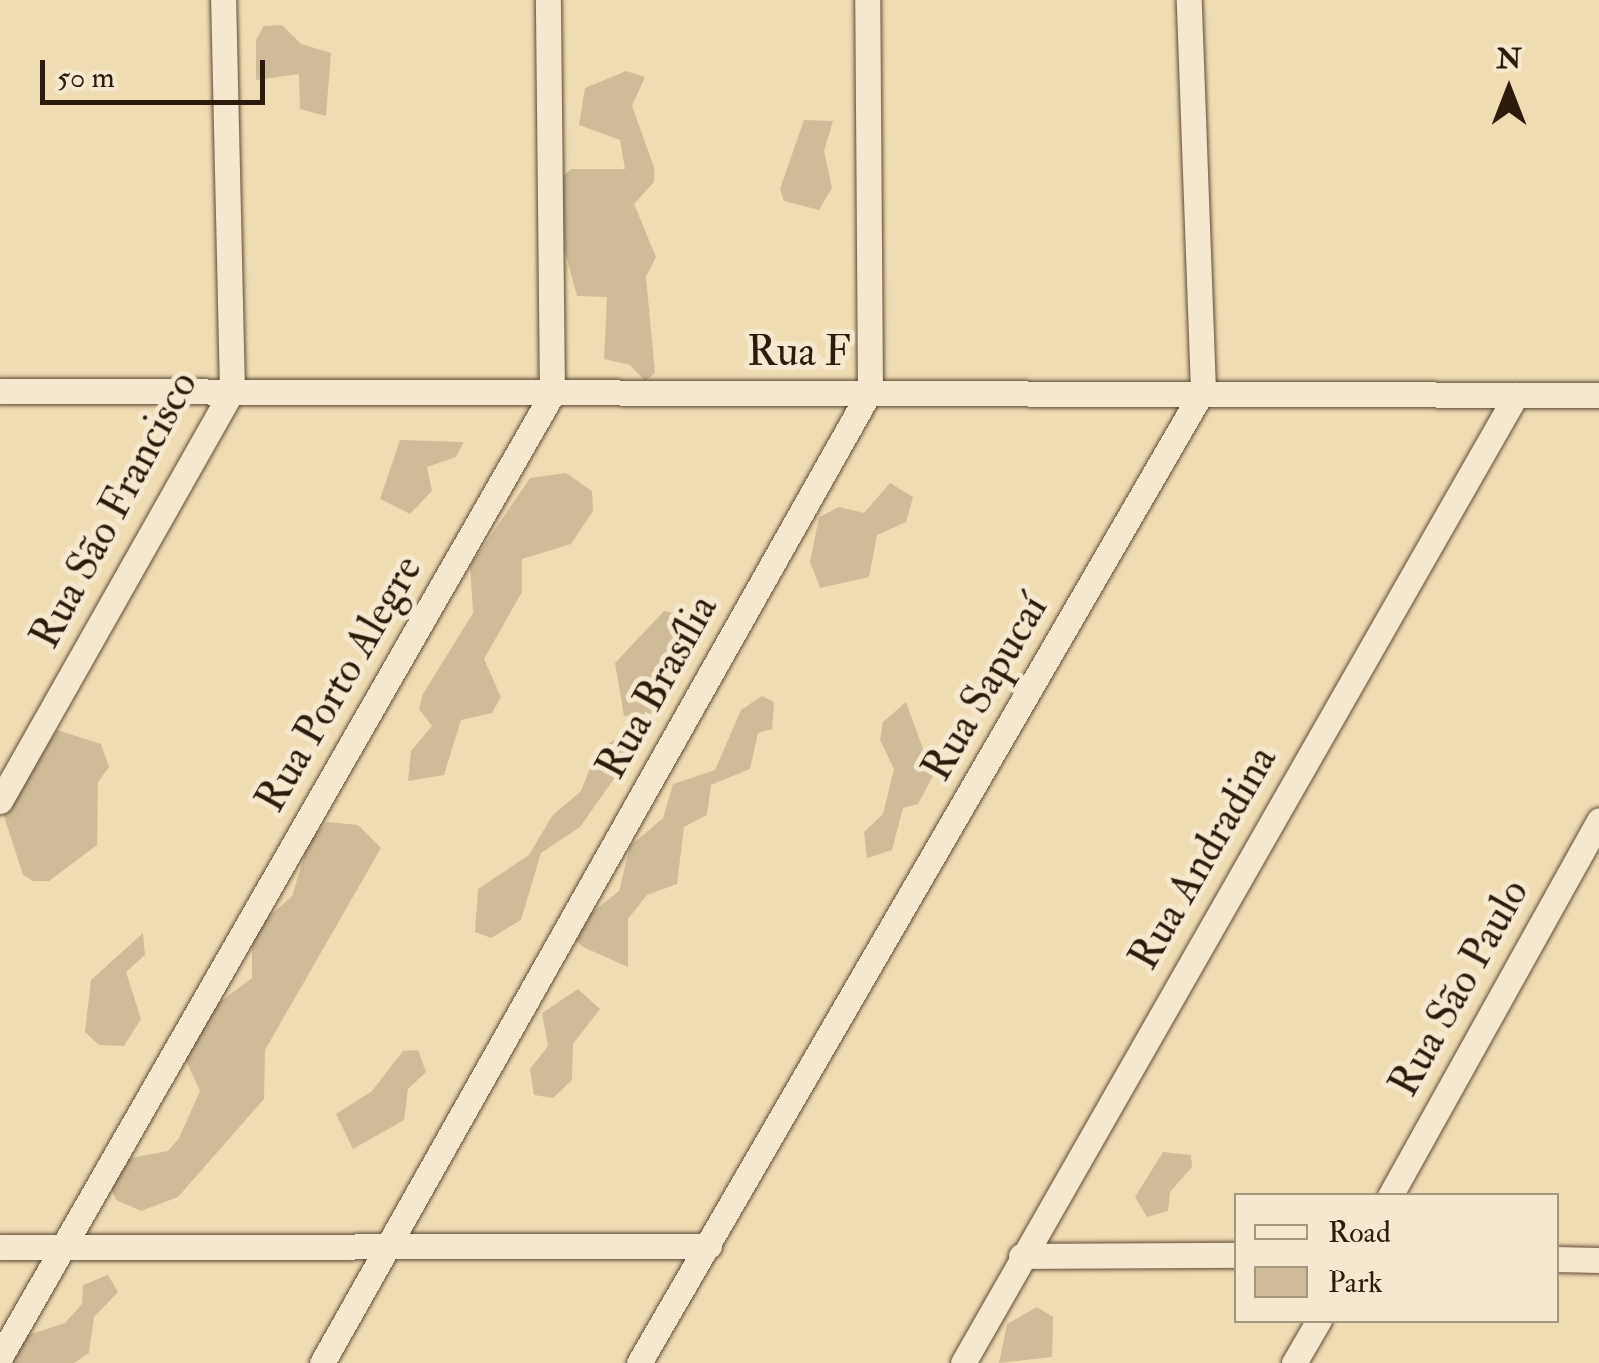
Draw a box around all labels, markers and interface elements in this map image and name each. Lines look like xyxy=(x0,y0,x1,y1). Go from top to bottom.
scale bar xyxy=(45,40,270,102)
north arrow xyxy=(1459,40,1559,140)
text: N xyxy=(1496,42,1522,77)
text: 50 m xyxy=(57,59,115,96)
street label: Rua F xyxy=(747,327,851,377)
street label: Rua São Francisco xyxy=(20,363,208,657)
street label: Rua Porto Alegre xyxy=(245,547,433,821)
street label: Rua Brasília xyxy=(586,586,728,788)
street label: Rua Sapucaí xyxy=(912,586,1058,790)
street label: Rua Andradina xyxy=(1119,737,1287,979)
street label: Rua São Paulo xyxy=(1379,871,1539,1105)
legend xyxy=(1234,1193,1559,1323)
text: Road xyxy=(1328,1214,1391,1251)
text: Park xyxy=(1328,1264,1383,1301)

